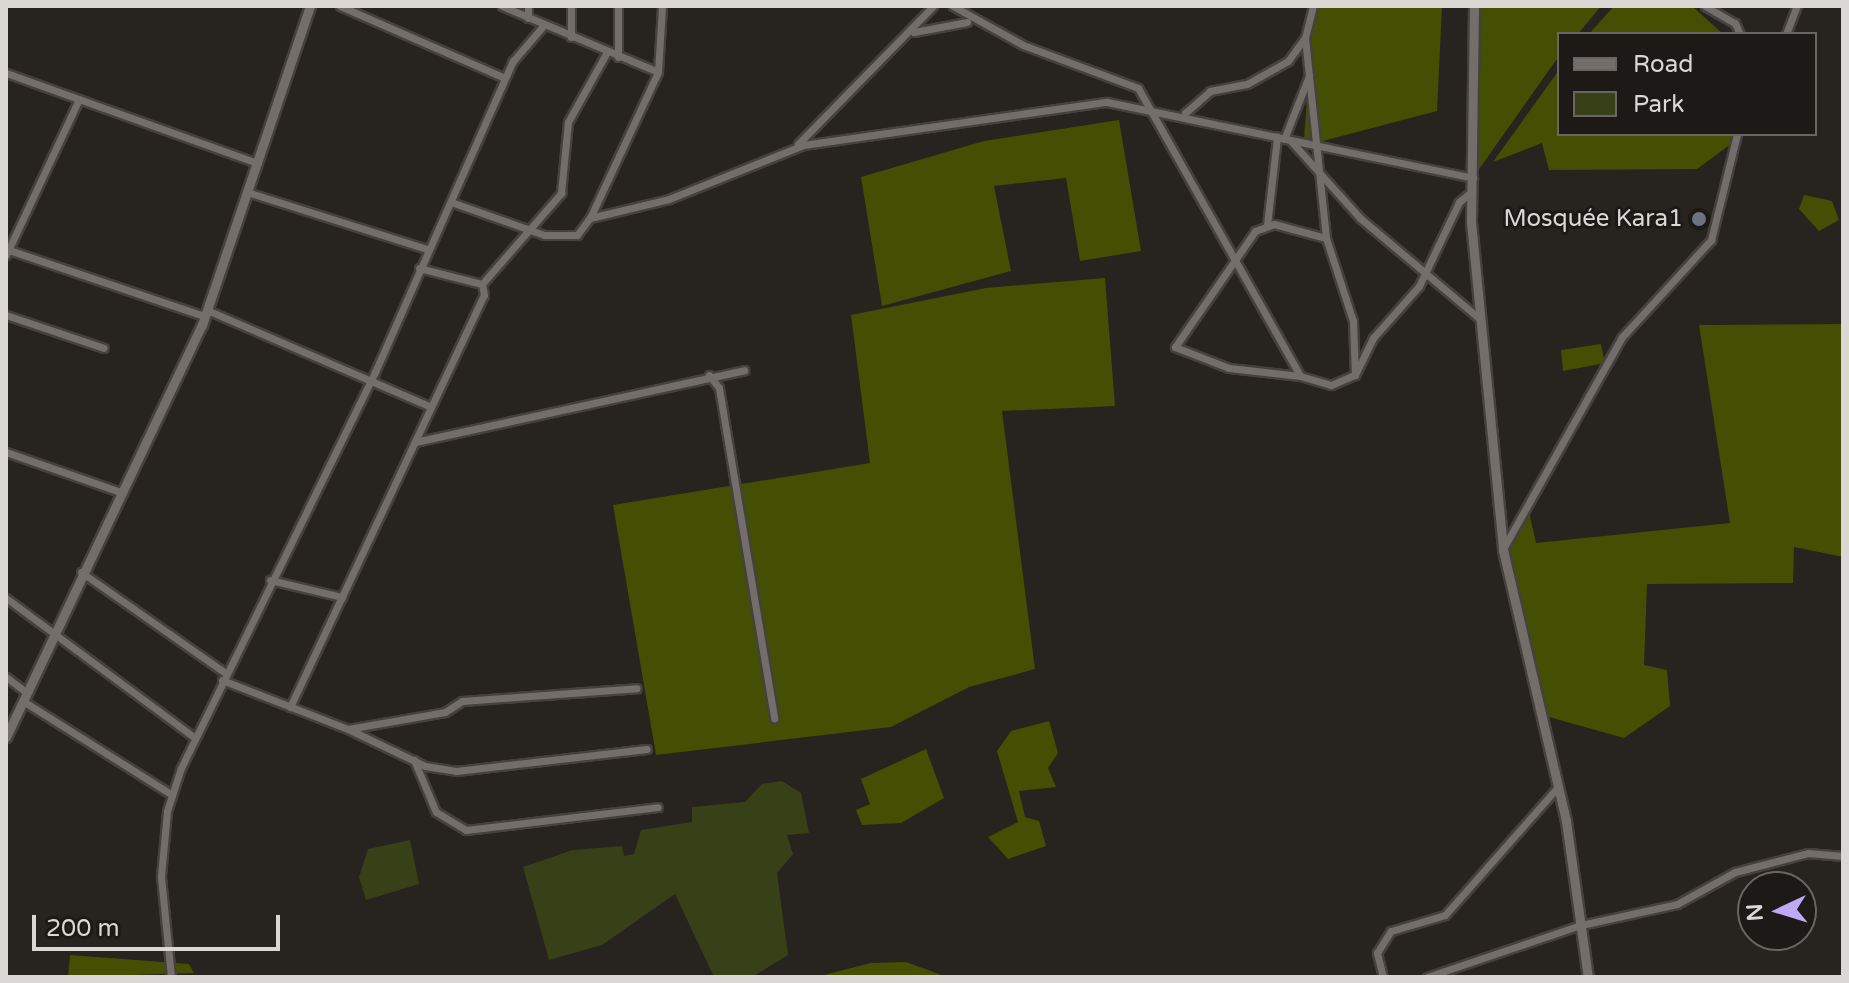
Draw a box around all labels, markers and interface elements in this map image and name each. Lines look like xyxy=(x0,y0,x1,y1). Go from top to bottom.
legend xyxy=(1557,32,1817,136)
text: Road xyxy=(1633,50,1693,79)
text: Park xyxy=(1633,90,1684,119)
place label: Mosquée Kara1 xyxy=(1504,205,1683,233)
marker: Mosquée Kara1 xyxy=(1690,210,1708,228)
north arrow xyxy=(1737,871,1817,951)
scale bar xyxy=(36,899,284,949)
text: N xyxy=(1741,903,1769,922)
text: 200 m xyxy=(46,914,120,943)

